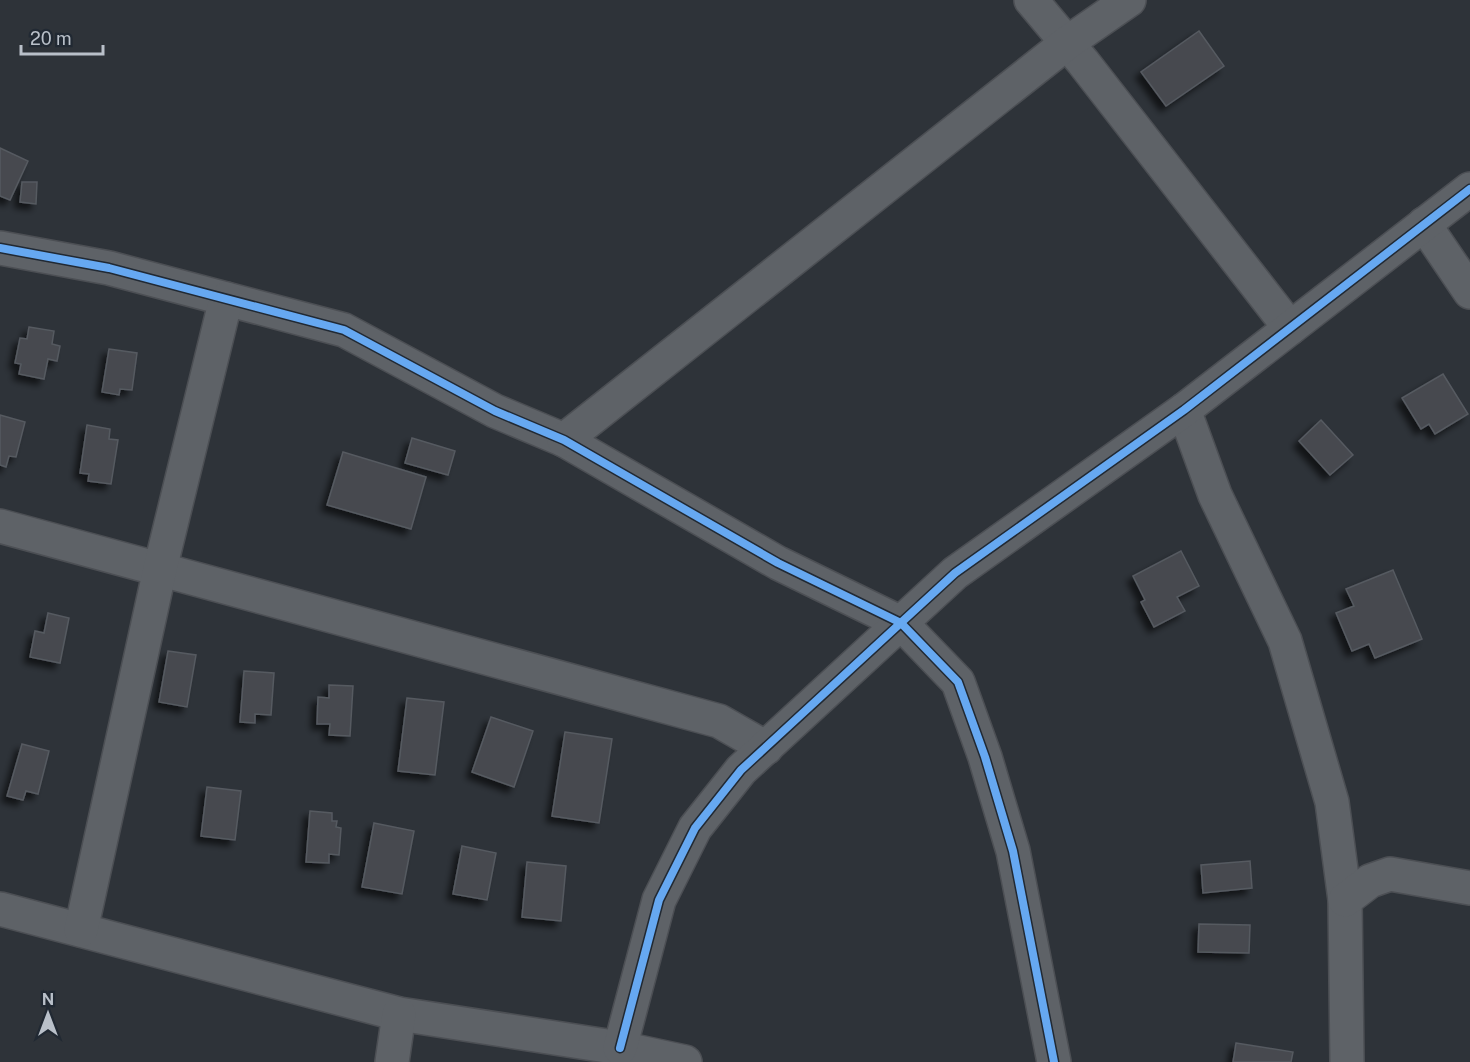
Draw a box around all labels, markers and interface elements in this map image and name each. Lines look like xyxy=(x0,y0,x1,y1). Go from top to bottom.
scale bar xyxy=(21,18,104,56)
text: 20 m xyxy=(30,28,72,49)
north arrow xyxy=(18,984,78,1044)
text: N xyxy=(42,990,54,1009)

